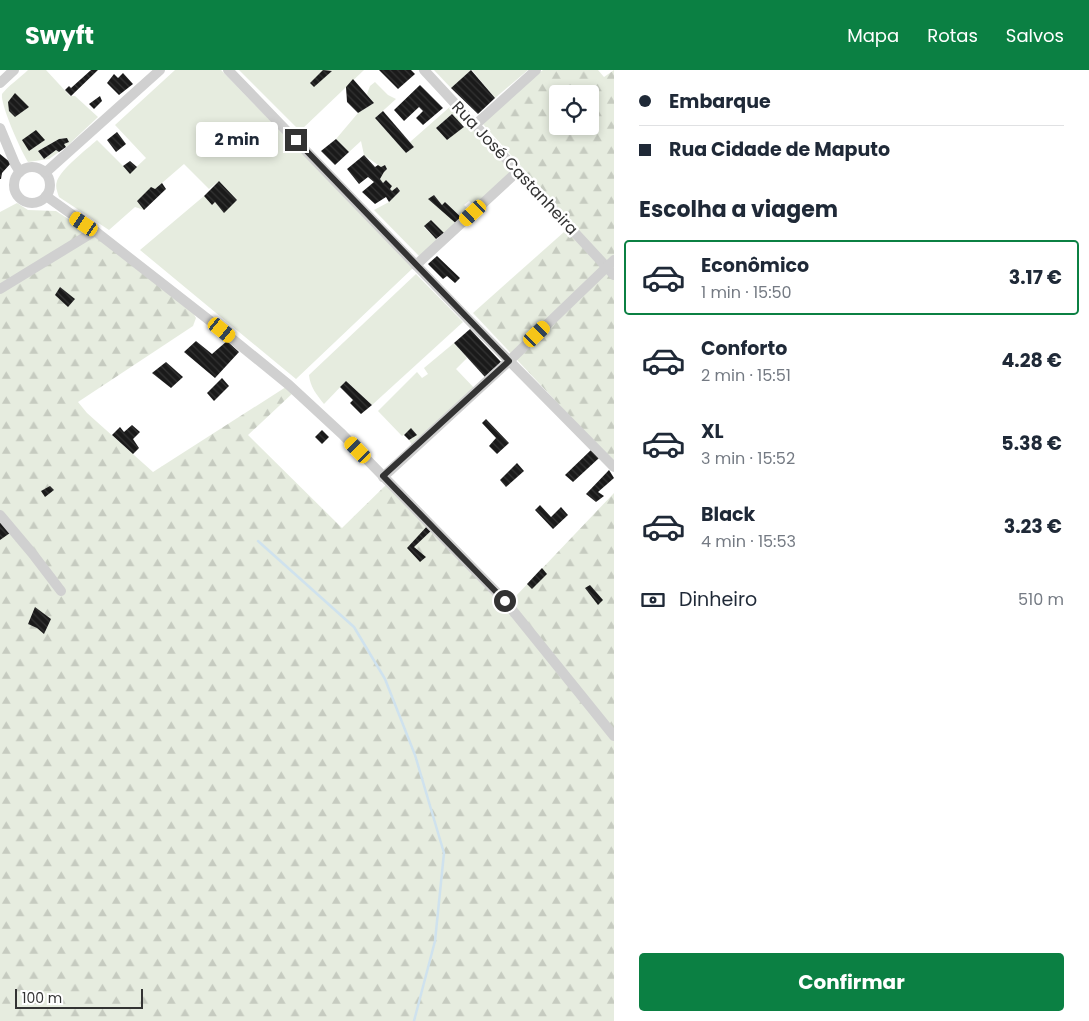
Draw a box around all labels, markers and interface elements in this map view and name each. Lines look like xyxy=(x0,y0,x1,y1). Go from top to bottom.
text: Swyft xyxy=(25,19,94,52)
text: Mapa xyxy=(847,23,899,48)
text: Rotas xyxy=(927,23,978,48)
text: Salvos xyxy=(1006,23,1064,48)
map controls xyxy=(549,85,599,135)
button: locate xyxy=(549,85,599,135)
text: Embarque xyxy=(669,88,771,115)
street label: Rua José Castanheira xyxy=(447,96,583,240)
callout: 2 min xyxy=(196,122,278,158)
text: 2 min xyxy=(215,128,259,151)
route end xyxy=(285,129,307,151)
text: Rua Cidade de Maputo xyxy=(669,136,890,163)
text: Escolha a viagem xyxy=(639,194,838,225)
car xyxy=(456,197,489,229)
car xyxy=(67,209,100,239)
text: Econômico xyxy=(701,252,809,279)
icon: car xyxy=(641,255,686,300)
text: 3.17 € xyxy=(1009,264,1062,291)
text: 1 min · 15:50 xyxy=(701,281,792,304)
car xyxy=(205,315,238,345)
car xyxy=(520,318,553,350)
text: Conforto xyxy=(701,335,787,362)
icon: car xyxy=(641,338,686,383)
text: 4.28 € xyxy=(1001,347,1062,374)
text: 2 min · 15:51 xyxy=(701,364,791,387)
text: XL xyxy=(701,418,724,445)
icon: car xyxy=(641,421,686,466)
text: 5.38 € xyxy=(1001,430,1062,457)
car xyxy=(342,434,373,466)
text: 3 min · 15:52 xyxy=(701,447,795,470)
text: Black xyxy=(701,501,755,528)
icon: car xyxy=(641,504,686,549)
text: 3.23 € xyxy=(1004,513,1062,540)
text: 4 min · 15:53 xyxy=(701,530,796,553)
icon: cash xyxy=(639,586,667,614)
text: Dinheiro xyxy=(679,586,757,613)
text: 510 m xyxy=(1018,588,1064,611)
route start xyxy=(494,590,516,612)
button: Confirmar xyxy=(639,953,1064,1011)
scale bar xyxy=(15,986,142,1009)
text: 100 m xyxy=(22,988,62,1008)

